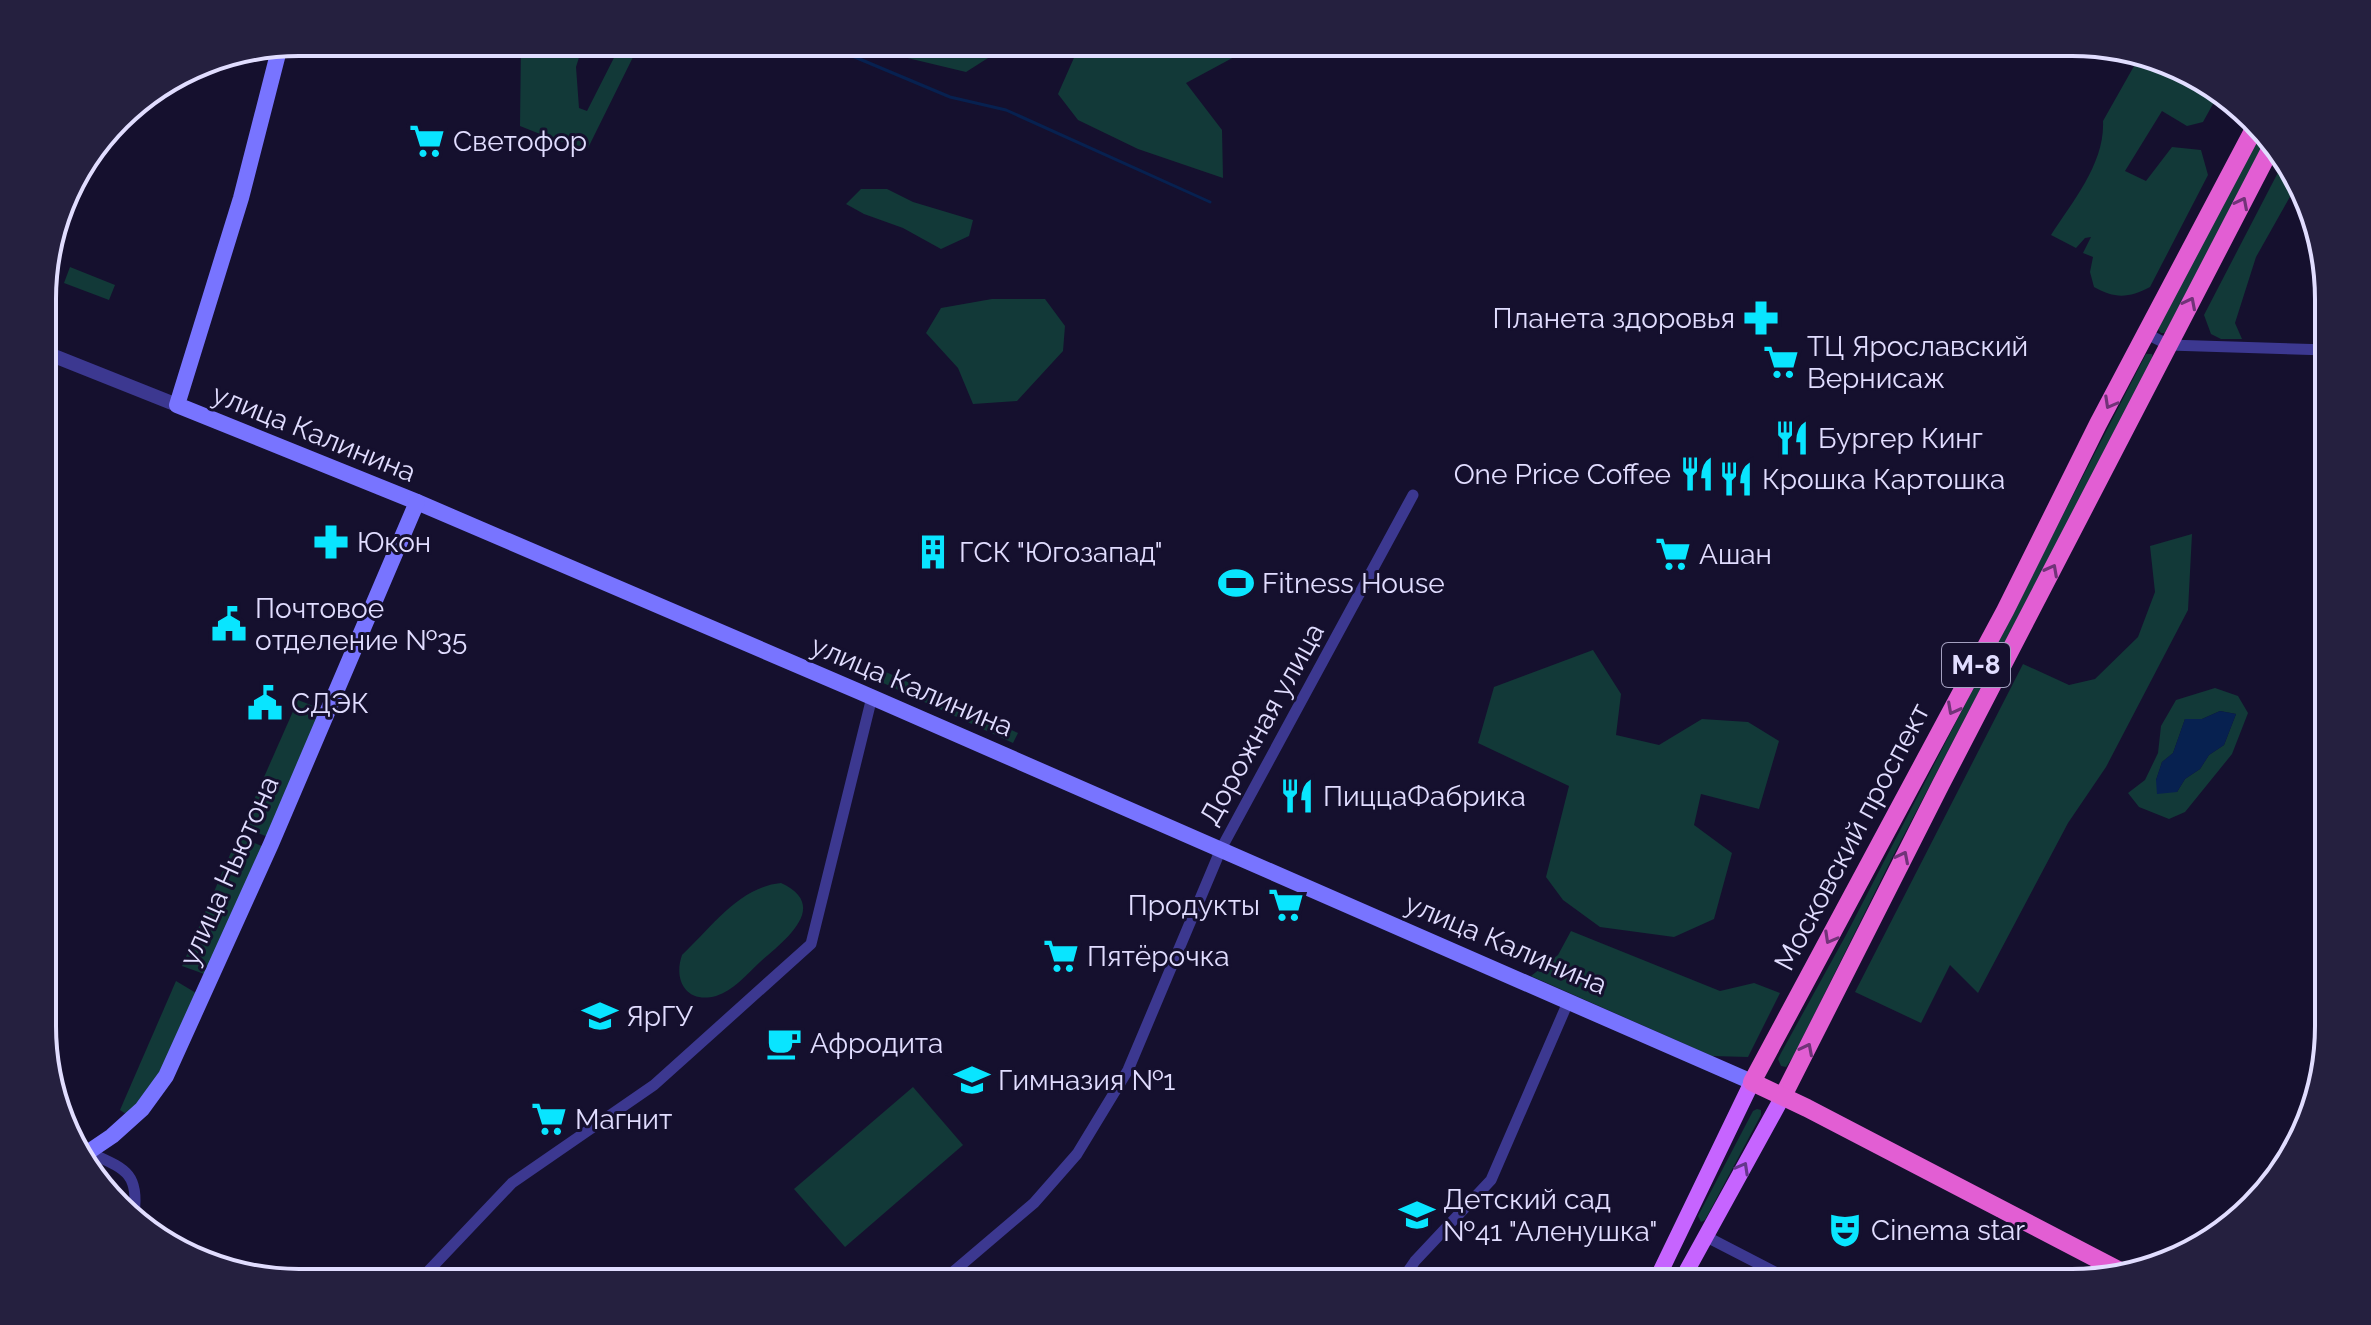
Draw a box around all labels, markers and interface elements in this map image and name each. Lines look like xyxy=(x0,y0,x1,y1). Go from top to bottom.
supermarket icon: Светофор xyxy=(408,122,446,160)
place label: Светофор xyxy=(453,125,587,158)
one-way arrow xyxy=(2233,196,2248,211)
one-way arrow xyxy=(2181,297,2196,312)
pharmacy icon: Планета здоровья xyxy=(1742,299,1780,337)
place label: Планета здоровья xyxy=(1493,302,1735,335)
place label: ТЦ Ярославский Вернисаж xyxy=(1807,330,2028,395)
supermarket icon: ТЦ Ярославский Вернисаж xyxy=(1762,343,1800,381)
street label: улица Калинина xyxy=(207,377,421,489)
one-way arrow xyxy=(2104,394,2119,409)
restaurant icon: Бургер Кинг xyxy=(1773,419,1811,457)
place label: Бургер Кинг xyxy=(1818,422,1983,455)
restaurant icon: One Price Coffee xyxy=(1678,455,1716,493)
place label: One Price Coffee xyxy=(1454,458,1671,491)
restaurant icon: Крошка Картошка xyxy=(1717,460,1755,498)
place label: Крошка Картошка xyxy=(1762,463,2005,496)
pharmacy icon: Юкон xyxy=(312,523,350,561)
place label: Юкон xyxy=(357,526,431,559)
building icon: ГСК "Югозапад" xyxy=(914,533,952,571)
supermarket icon: Ашан xyxy=(1654,535,1692,573)
place label: ГСК "Югозапад" xyxy=(959,536,1163,569)
place label: Ашан xyxy=(1699,538,1772,571)
sports icon: Fitness House xyxy=(1217,564,1255,602)
one-way arrow xyxy=(2042,564,2057,579)
place label: Fitness House xyxy=(1262,567,1445,600)
place label: Почтовое отделение №35 xyxy=(255,592,467,657)
public building icon: Почтовое отделение №35 xyxy=(210,605,248,643)
street label: Дорожная улица xyxy=(1193,617,1331,831)
street label: улица Калинина xyxy=(806,629,1018,743)
road number: М-8 xyxy=(1942,643,2010,687)
public building icon: СДЭК xyxy=(246,684,284,722)
place label: СДЭК xyxy=(291,687,369,720)
street label: Московский проспект xyxy=(1768,698,1936,976)
one-way arrow xyxy=(1947,700,1962,715)
street label: улица Ньютона xyxy=(172,771,286,971)
restaurant icon: ПиццаФабрика xyxy=(1278,777,1316,815)
place label: ПиццаФабрика xyxy=(1323,780,1526,813)
one-way arrow xyxy=(1894,851,1909,866)
supermarket icon: Продукты xyxy=(1267,886,1305,924)
street label: улица Калинина xyxy=(1400,887,1612,1001)
place label: Продукты xyxy=(1128,889,1260,922)
one-way arrow xyxy=(1824,929,1840,944)
supermarket icon: Пятёрочка xyxy=(1042,937,1080,975)
place label: Пятёрочка xyxy=(1087,940,1229,973)
school or university icon: ЯрГУ xyxy=(581,997,619,1035)
place label: ЯрГУ xyxy=(626,1000,694,1033)
cafe icon: Афродита xyxy=(765,1024,803,1062)
place label: Афродита xyxy=(810,1027,943,1060)
one-way arrow xyxy=(1798,1043,1813,1058)
school or university icon: Гимназия №1 xyxy=(953,1061,991,1099)
place label: Гимназия №1 xyxy=(998,1064,1175,1097)
supermarket icon: Магнит xyxy=(530,1100,568,1138)
place label: Магнит xyxy=(575,1103,672,1136)
one-way arrow xyxy=(1733,1162,1749,1177)
place label: Детский сад №41 "Аленушка" xyxy=(1443,1183,1657,1248)
school or university icon: Детский сад №41 "Аленушка" xyxy=(1398,1196,1436,1234)
theatre icon: Cinema star xyxy=(1826,1211,1864,1249)
place label: Cinema star xyxy=(1871,1214,2025,1247)

